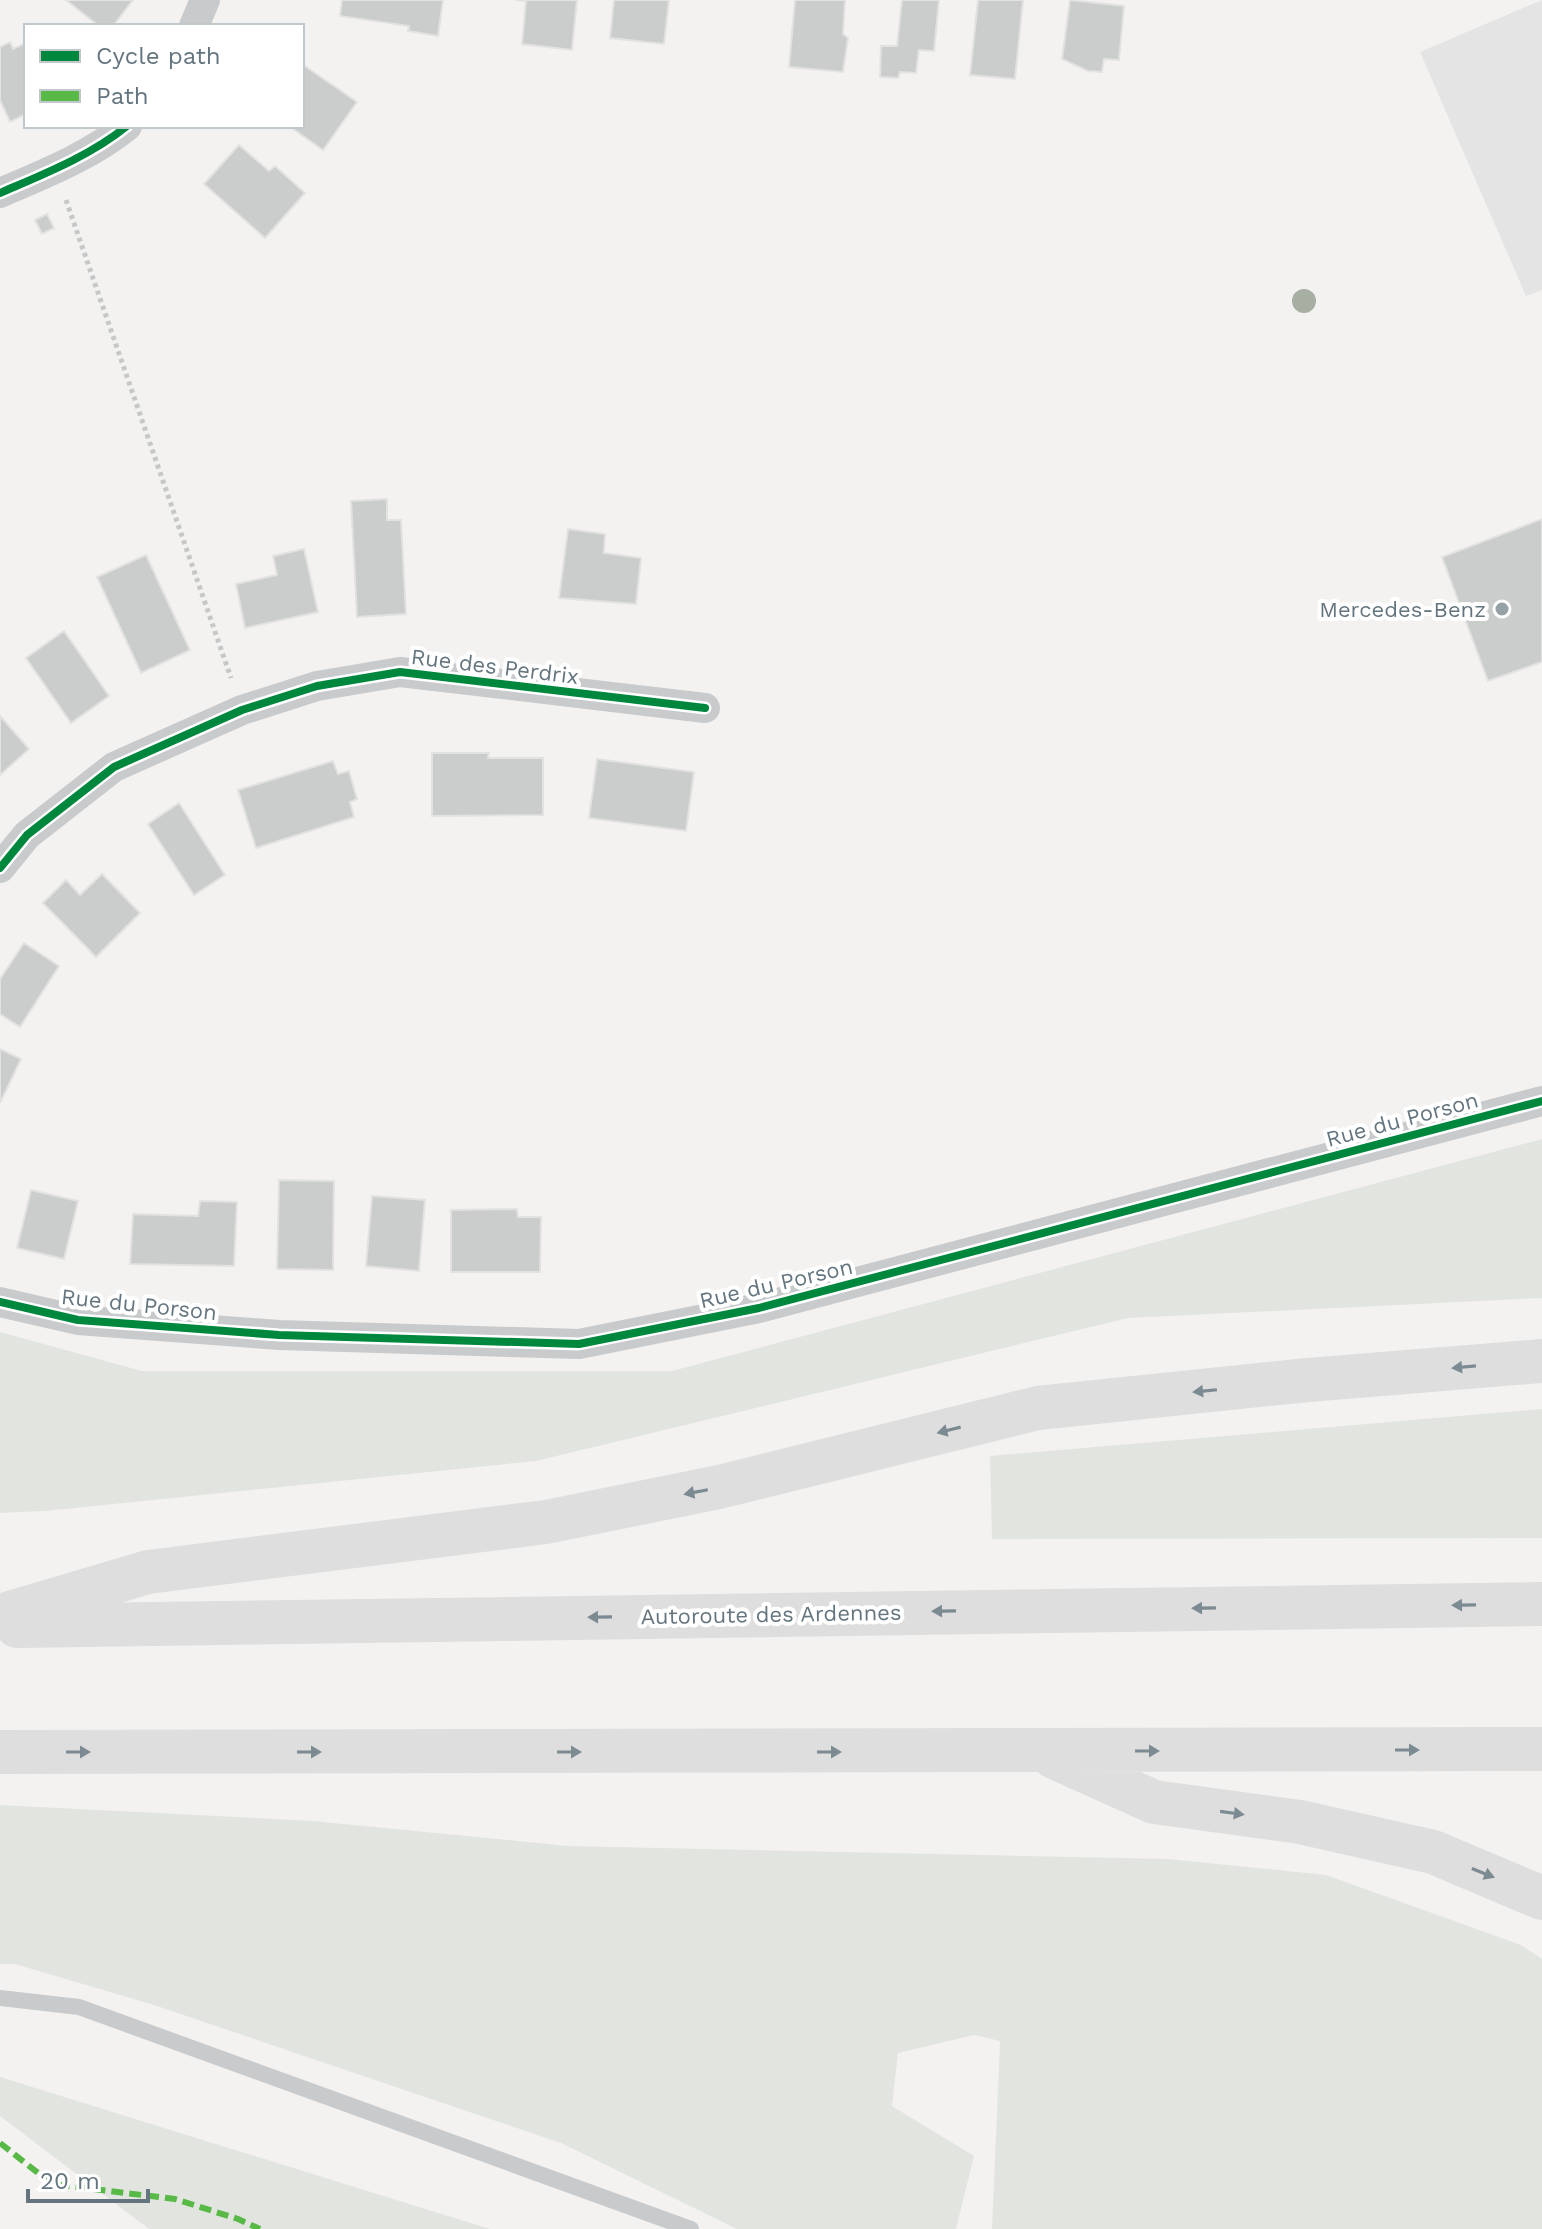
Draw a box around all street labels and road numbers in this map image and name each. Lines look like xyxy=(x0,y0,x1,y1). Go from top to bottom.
street label: Rue des Perdrix xyxy=(410,644,580,689)
street label: Rue du Porson xyxy=(1323,1087,1481,1152)
street label: Rue du Porson xyxy=(697,1254,855,1313)
street label: Rue du Porson xyxy=(60,1284,218,1325)
street label: Autoroute des Ardennes xyxy=(640,1600,902,1629)

